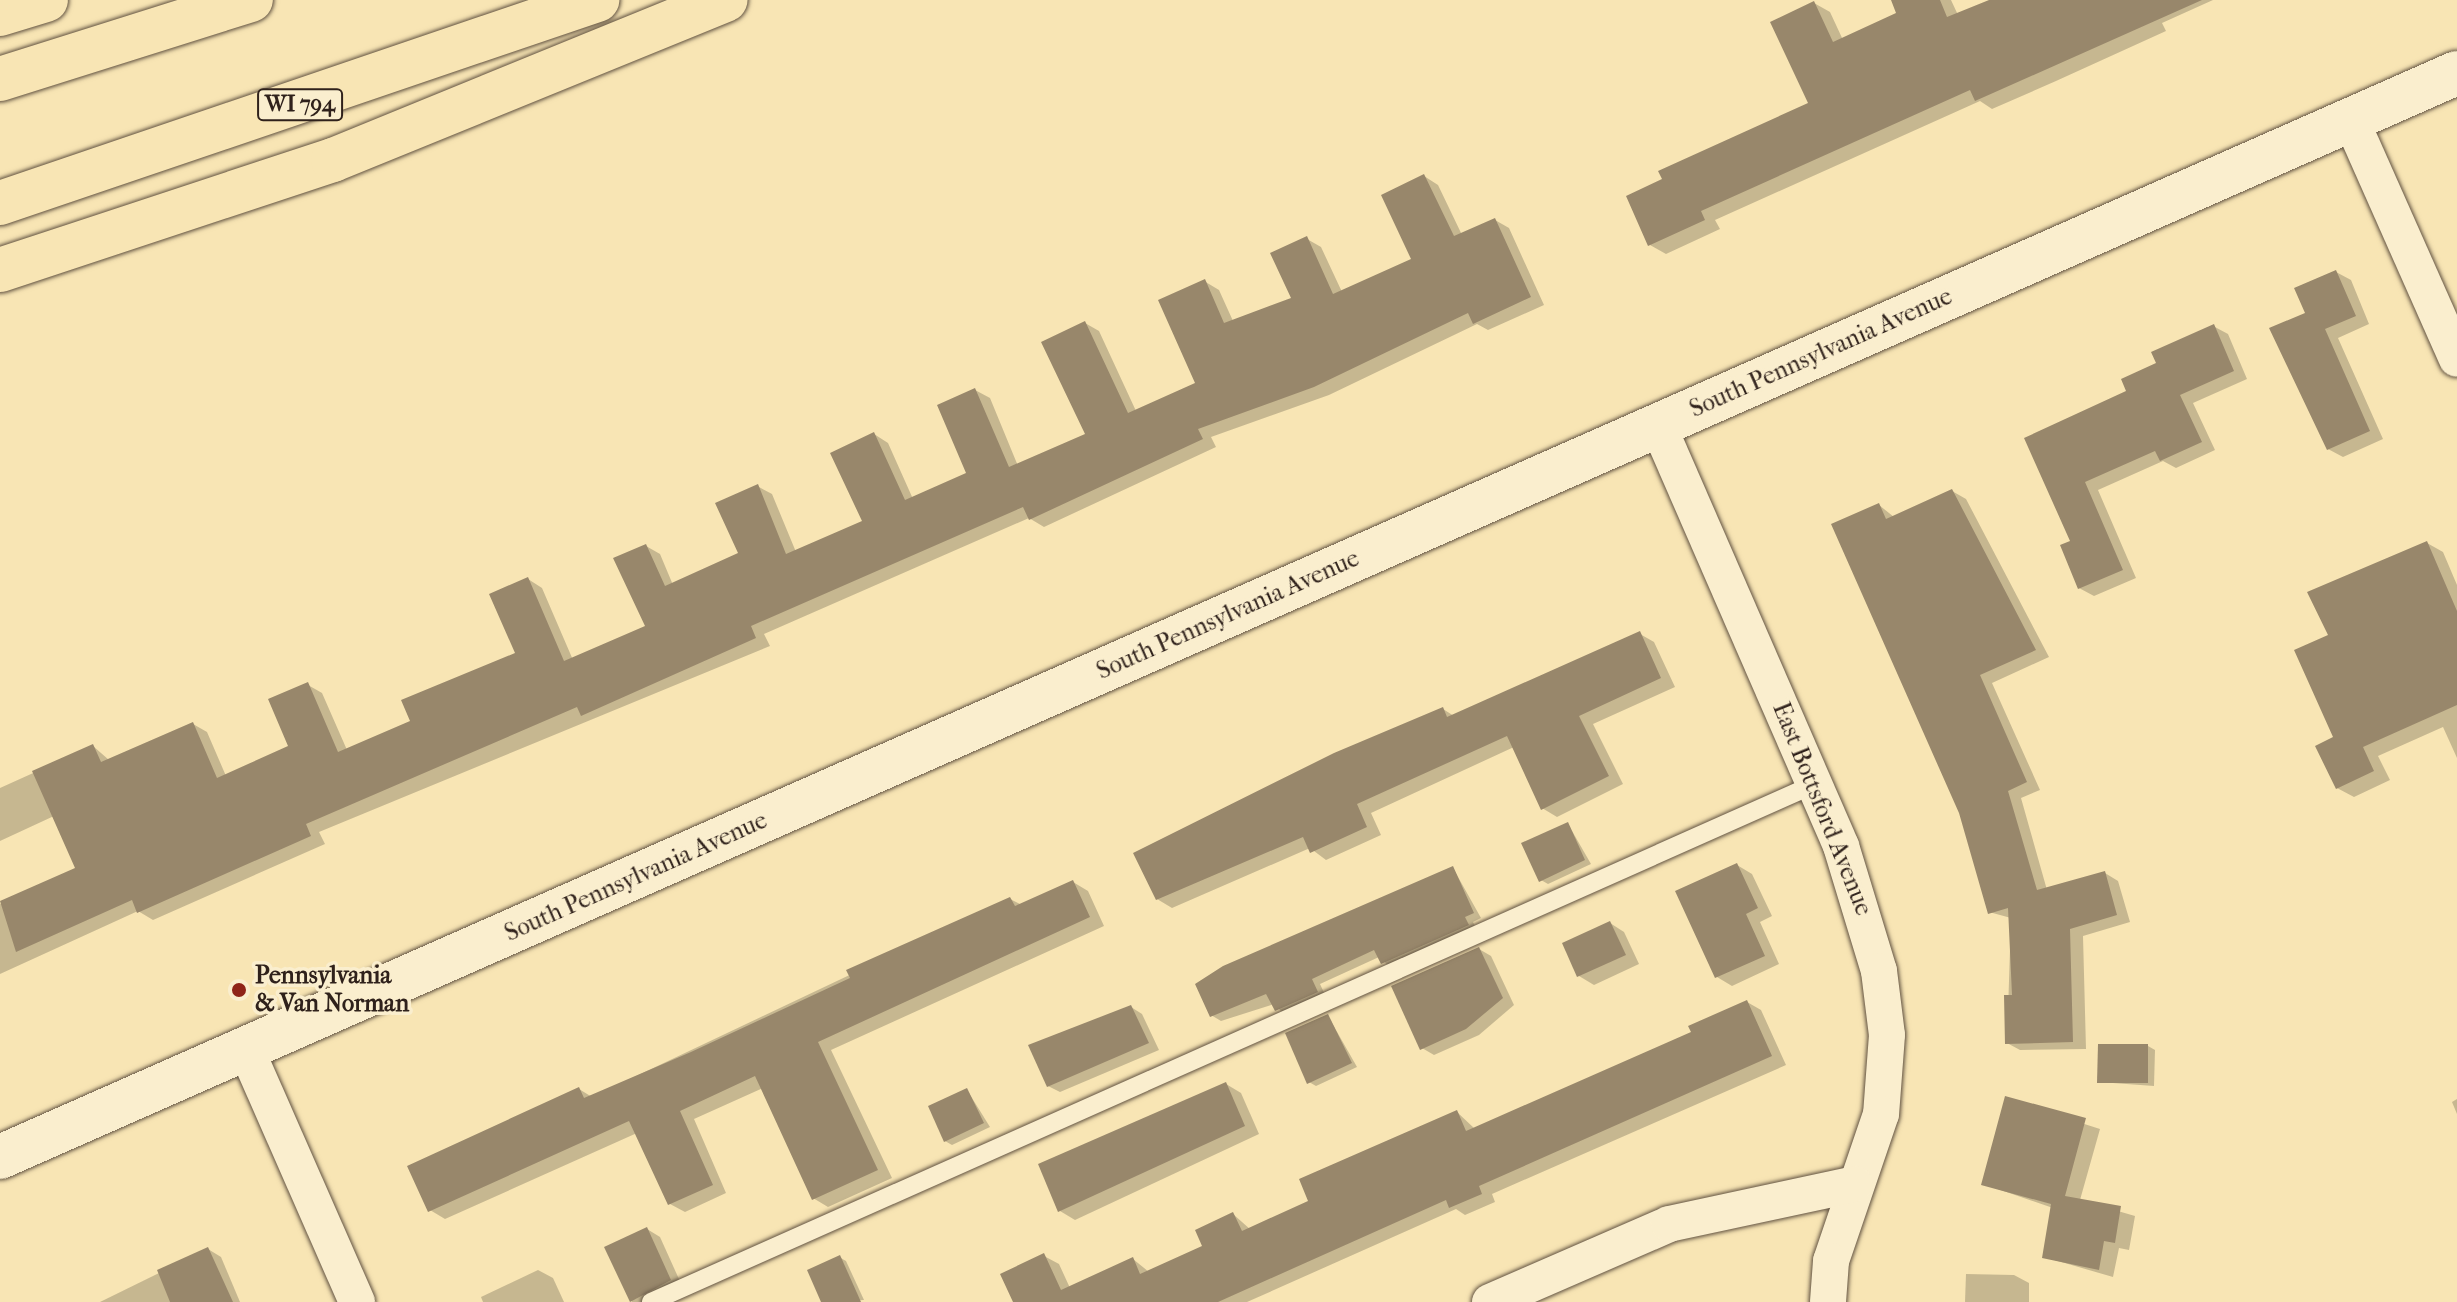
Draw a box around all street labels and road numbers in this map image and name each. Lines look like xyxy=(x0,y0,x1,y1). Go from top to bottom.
road number: WI 794 xyxy=(256,87,344,123)
street label: South Pennsylvania Avenue xyxy=(1685,282,1957,424)
street label: South Pennsylvania Avenue xyxy=(1092,544,1364,686)
street label: East Bottsford Avenue xyxy=(1766,698,1878,920)
street label: South Pennsylvania Avenue xyxy=(500,806,772,948)

